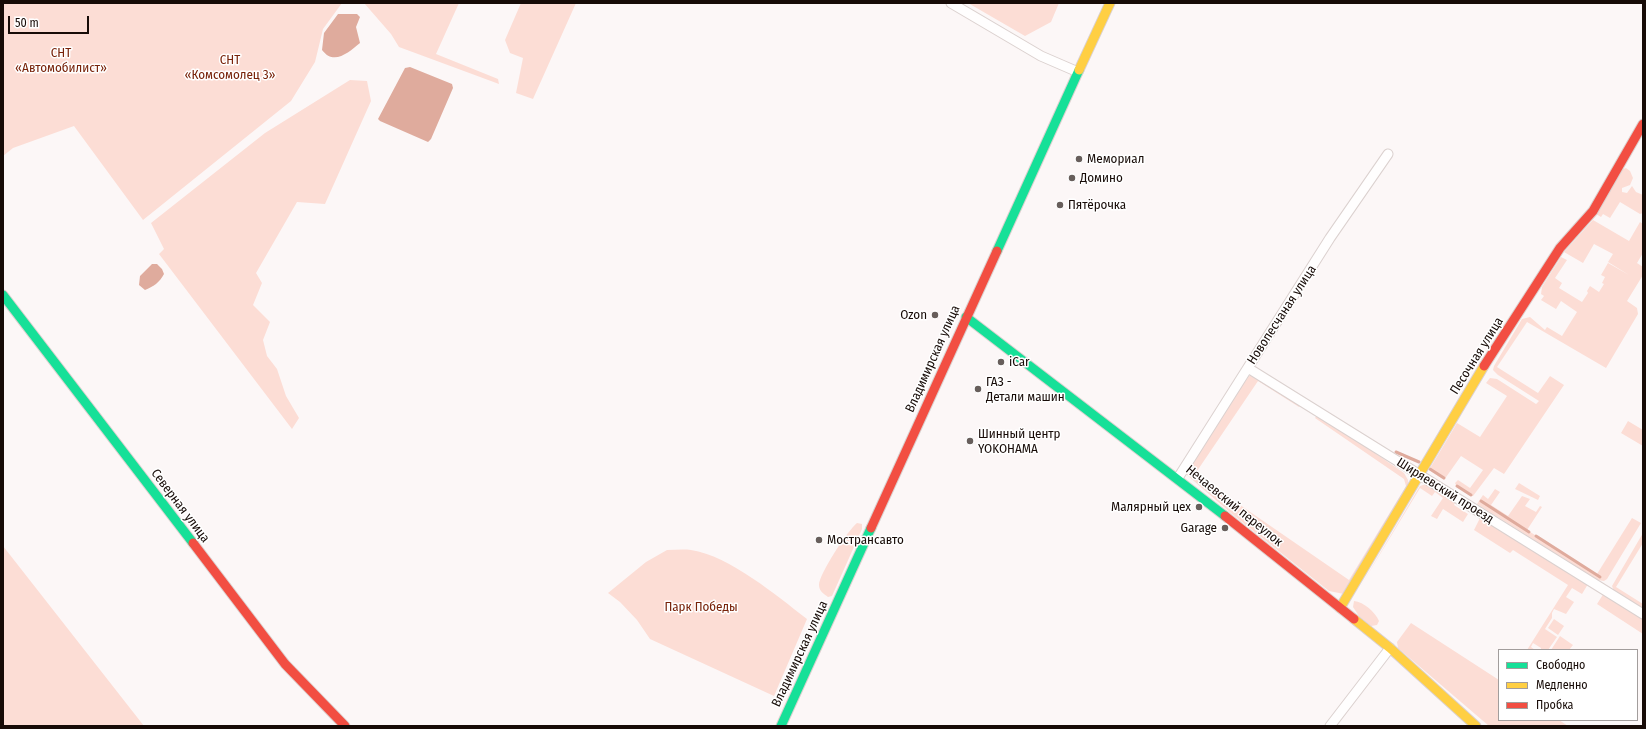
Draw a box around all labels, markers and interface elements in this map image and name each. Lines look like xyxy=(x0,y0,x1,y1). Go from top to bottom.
scale bar xyxy=(10,8,91,34)
text: 50 m xyxy=(15,16,39,30)
park label: СНТ «Автомобилист» xyxy=(15,45,107,76)
park label: СНТ «Комсомолец 3» xyxy=(184,52,276,83)
place label: Мемориал xyxy=(1087,151,1144,167)
marker: Мемориал xyxy=(1074,154,1084,164)
place label: Домино xyxy=(1080,170,1123,186)
marker: Домино xyxy=(1067,173,1077,183)
place label: Пятёрочка xyxy=(1068,197,1126,213)
marker: Пятёрочка xyxy=(1055,200,1065,210)
street label: Новопесчаная улица xyxy=(1244,263,1320,367)
street label: Владимирская улица xyxy=(902,303,964,415)
place label: Ozon xyxy=(900,307,927,323)
marker: Ozon xyxy=(930,310,940,320)
street label: Песочная улица xyxy=(1447,314,1507,398)
place label: iCar xyxy=(1009,354,1030,370)
marker: iCar xyxy=(996,357,1006,367)
place label: ГАЗ - Детали машин xyxy=(986,374,1065,405)
marker: ГАЗ - Детали машин xyxy=(973,384,983,394)
place label: Шинный центр YOKOHAMA xyxy=(978,426,1061,457)
marker: Шинный центр YOKOHAMA xyxy=(965,436,975,446)
street label: Ширяевский проезд xyxy=(1394,455,1496,527)
street label: Нечаевский переулок xyxy=(1182,462,1286,550)
street label: Северная улица xyxy=(147,466,213,546)
place label: Малярный цех xyxy=(1111,499,1191,515)
marker: Малярный цех xyxy=(1194,502,1204,512)
place label: Garage xyxy=(1180,520,1217,536)
marker: Garage xyxy=(1220,523,1230,533)
place label: Мострансавто xyxy=(827,532,904,548)
marker: Мострансавто xyxy=(814,535,824,545)
street label: Владимирская улица xyxy=(769,598,831,710)
park label: Парк Победы xyxy=(664,599,738,615)
legend xyxy=(1498,649,1638,721)
text: Свободно xyxy=(1536,658,1585,672)
text: Медленно xyxy=(1536,678,1588,692)
text: Пробка xyxy=(1536,698,1574,712)

